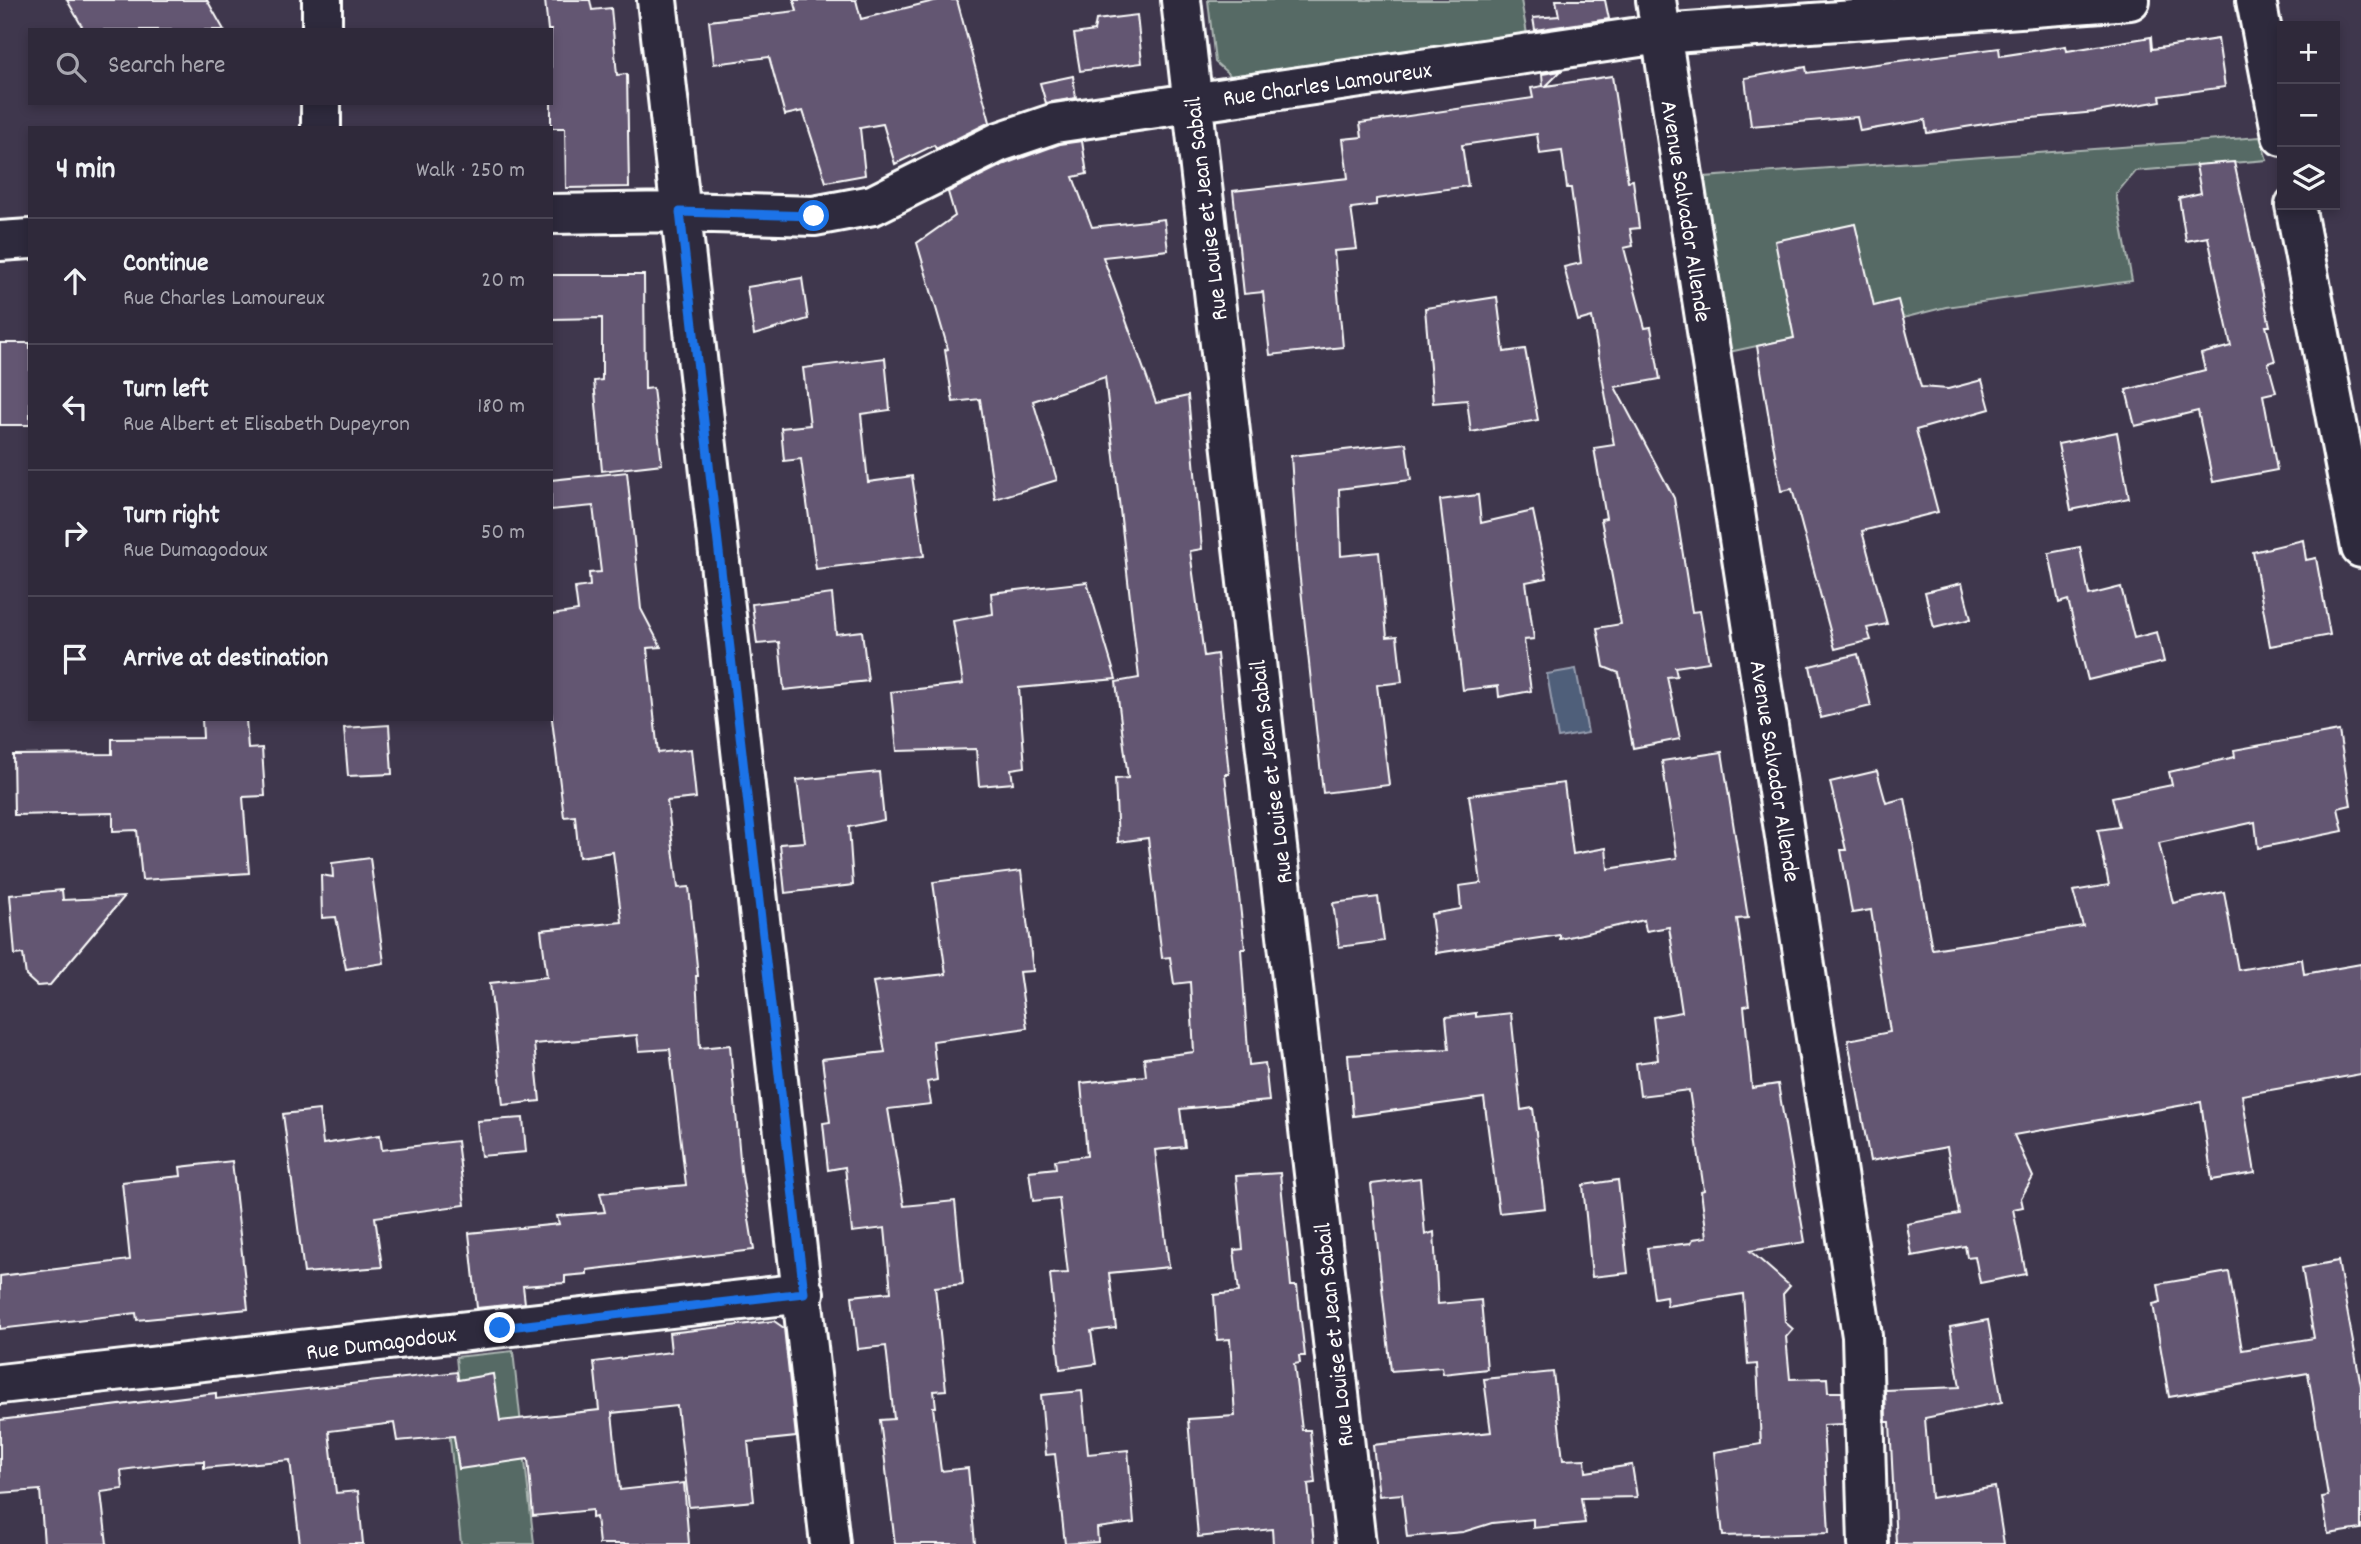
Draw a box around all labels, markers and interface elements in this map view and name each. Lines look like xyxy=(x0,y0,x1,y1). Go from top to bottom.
map controls xyxy=(2277,21,2340,210)
button: + xyxy=(2277,21,2340,84)
search box xyxy=(28,28,553,105)
icon: search xyxy=(52,48,90,86)
text: Search here xyxy=(108,48,226,85)
street label: Rue Charles Lamoureux xyxy=(1221,54,1434,117)
button: − xyxy=(2277,84,2340,147)
street label: Rue Louise et Jean Sabail xyxy=(1177,95,1239,322)
street label: Avenue Salvador Allende xyxy=(1650,98,1718,325)
button: layers xyxy=(2277,147,2340,210)
text: 4 min xyxy=(56,150,115,193)
text: Walk · 250 m xyxy=(416,155,525,188)
route start xyxy=(798,200,829,231)
text: Continue xyxy=(123,246,208,283)
icon: ahead xyxy=(56,262,94,300)
text: 20 m xyxy=(481,265,525,298)
text: Rue Charles Lamoureux xyxy=(123,283,325,316)
text: Turn left xyxy=(123,372,209,409)
icon: left xyxy=(56,388,94,426)
text: 180 m xyxy=(477,391,525,424)
text: Rue Albert et Elisabeth Dupeyron xyxy=(123,409,410,442)
text: Turn right xyxy=(123,498,220,535)
icon: right xyxy=(56,514,94,552)
text: 50 m xyxy=(481,517,525,550)
text: Rue Dumagodoux xyxy=(123,535,268,568)
icon: arrive xyxy=(56,640,94,678)
text: Arrive at destination xyxy=(123,641,328,678)
street label: Rue Louise et Jean Sabail xyxy=(1242,658,1304,885)
street label: Avenue Salvador Allende xyxy=(1739,658,1807,885)
street label: Rue Louise et Jean Sabail xyxy=(1307,1221,1365,1448)
route end xyxy=(484,1312,515,1343)
street label: Rue Dumagodoux xyxy=(304,1319,458,1371)

